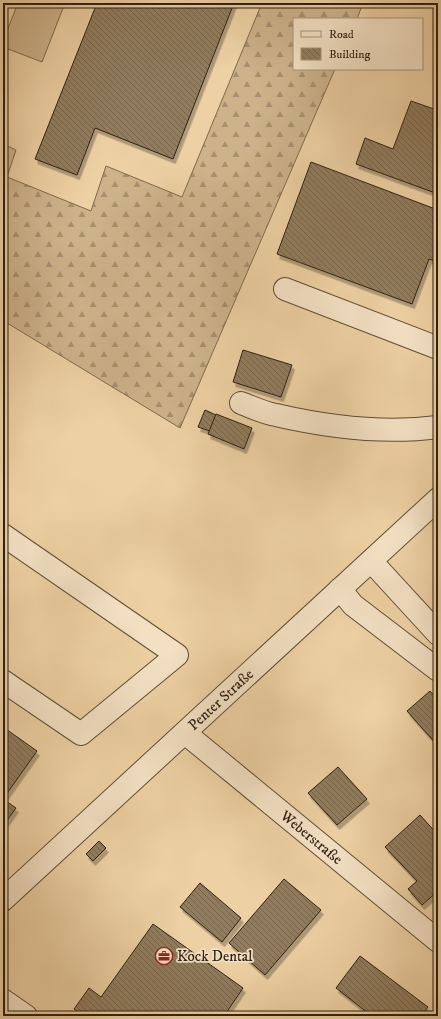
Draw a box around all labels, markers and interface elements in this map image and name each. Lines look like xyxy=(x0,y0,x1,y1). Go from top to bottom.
legend xyxy=(293,18,423,70)
text: Road xyxy=(329,27,354,42)
text: Building xyxy=(329,47,370,62)
street label: Penter Straße xyxy=(184,665,258,735)
street label: Weberstraße xyxy=(276,806,346,869)
office icon: Kock Dental xyxy=(154,946,174,966)
place label: Kock Dental xyxy=(177,947,253,966)

